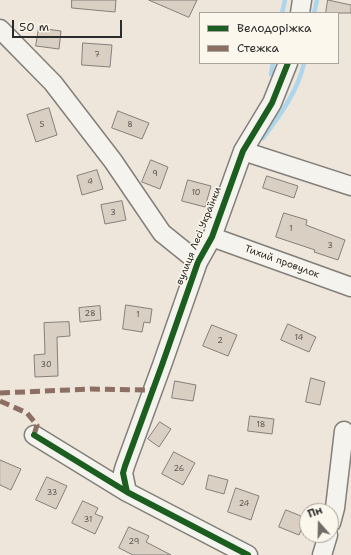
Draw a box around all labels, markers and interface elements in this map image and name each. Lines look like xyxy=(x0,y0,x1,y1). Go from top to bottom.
scale bar xyxy=(14,12,124,38)
legend xyxy=(199,12,339,64)
text: 50 m xyxy=(19,19,49,35)
text: Велодоріжка xyxy=(237,20,311,36)
text: Стежка xyxy=(237,40,279,56)
house number: 7 xyxy=(94,50,100,60)
house number: 5 xyxy=(40,120,44,130)
house number: 8 xyxy=(127,120,133,130)
house number: 9 xyxy=(152,169,158,179)
house number: 4 xyxy=(87,177,93,187)
street label: вулиця Лесі Українки xyxy=(174,185,224,287)
house number: 10 xyxy=(192,188,200,198)
house number: 3 xyxy=(110,208,116,218)
house number: 1 xyxy=(289,224,293,234)
house number: 3 xyxy=(327,241,333,251)
street label: Тихий провулок xyxy=(243,243,321,281)
house number: 28 xyxy=(85,309,95,319)
house number: 1 xyxy=(136,310,140,320)
house number: 14 xyxy=(295,333,303,343)
house number: 2 xyxy=(217,336,223,346)
house number: 30 xyxy=(40,360,52,370)
house number: 18 xyxy=(257,420,265,430)
house number: 26 xyxy=(174,464,184,474)
house number: 33 xyxy=(47,488,57,498)
house number: 24 xyxy=(239,499,249,509)
north arrow xyxy=(299,503,339,543)
text: Пн xyxy=(306,503,324,522)
house number: 31 xyxy=(84,515,92,525)
house number: 29 xyxy=(129,537,139,547)

